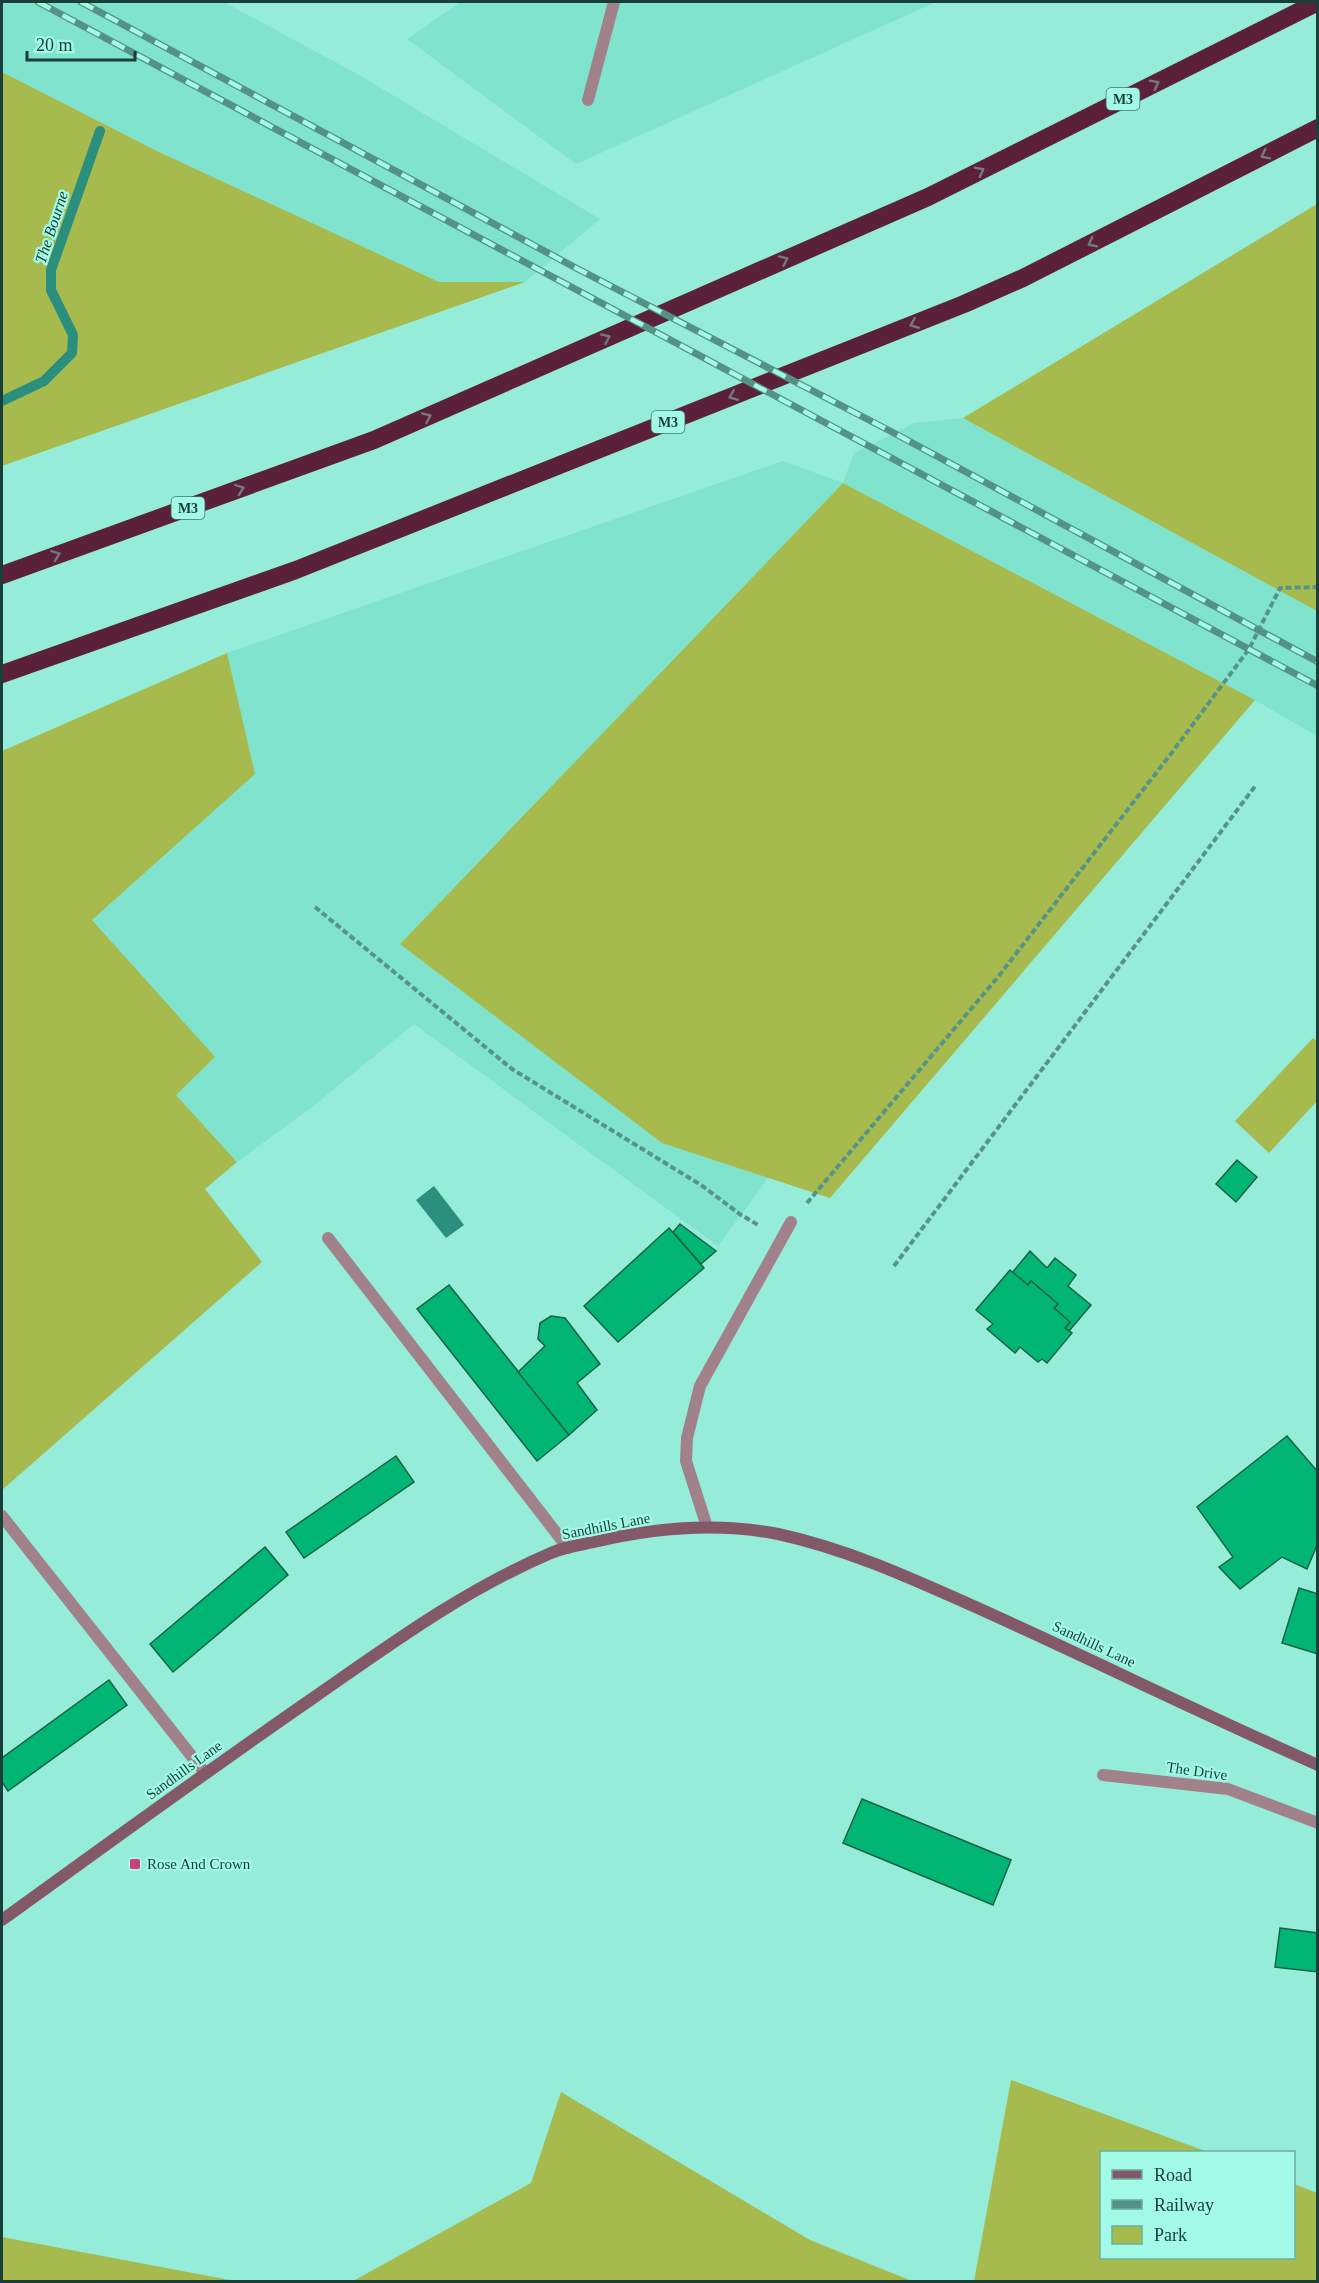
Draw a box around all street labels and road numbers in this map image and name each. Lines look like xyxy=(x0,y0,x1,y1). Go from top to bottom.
road number: M3 xyxy=(1106,88,1140,110)
road number: M3 xyxy=(652,411,684,433)
road number: M3 xyxy=(172,497,204,519)
street label: Sandhills Lane xyxy=(561,1510,652,1542)
street label: Sandhills Lane xyxy=(1050,1618,1138,1670)
street label: Sandhills Lane xyxy=(143,1737,225,1803)
street label: The Drive xyxy=(1166,1759,1229,1783)

